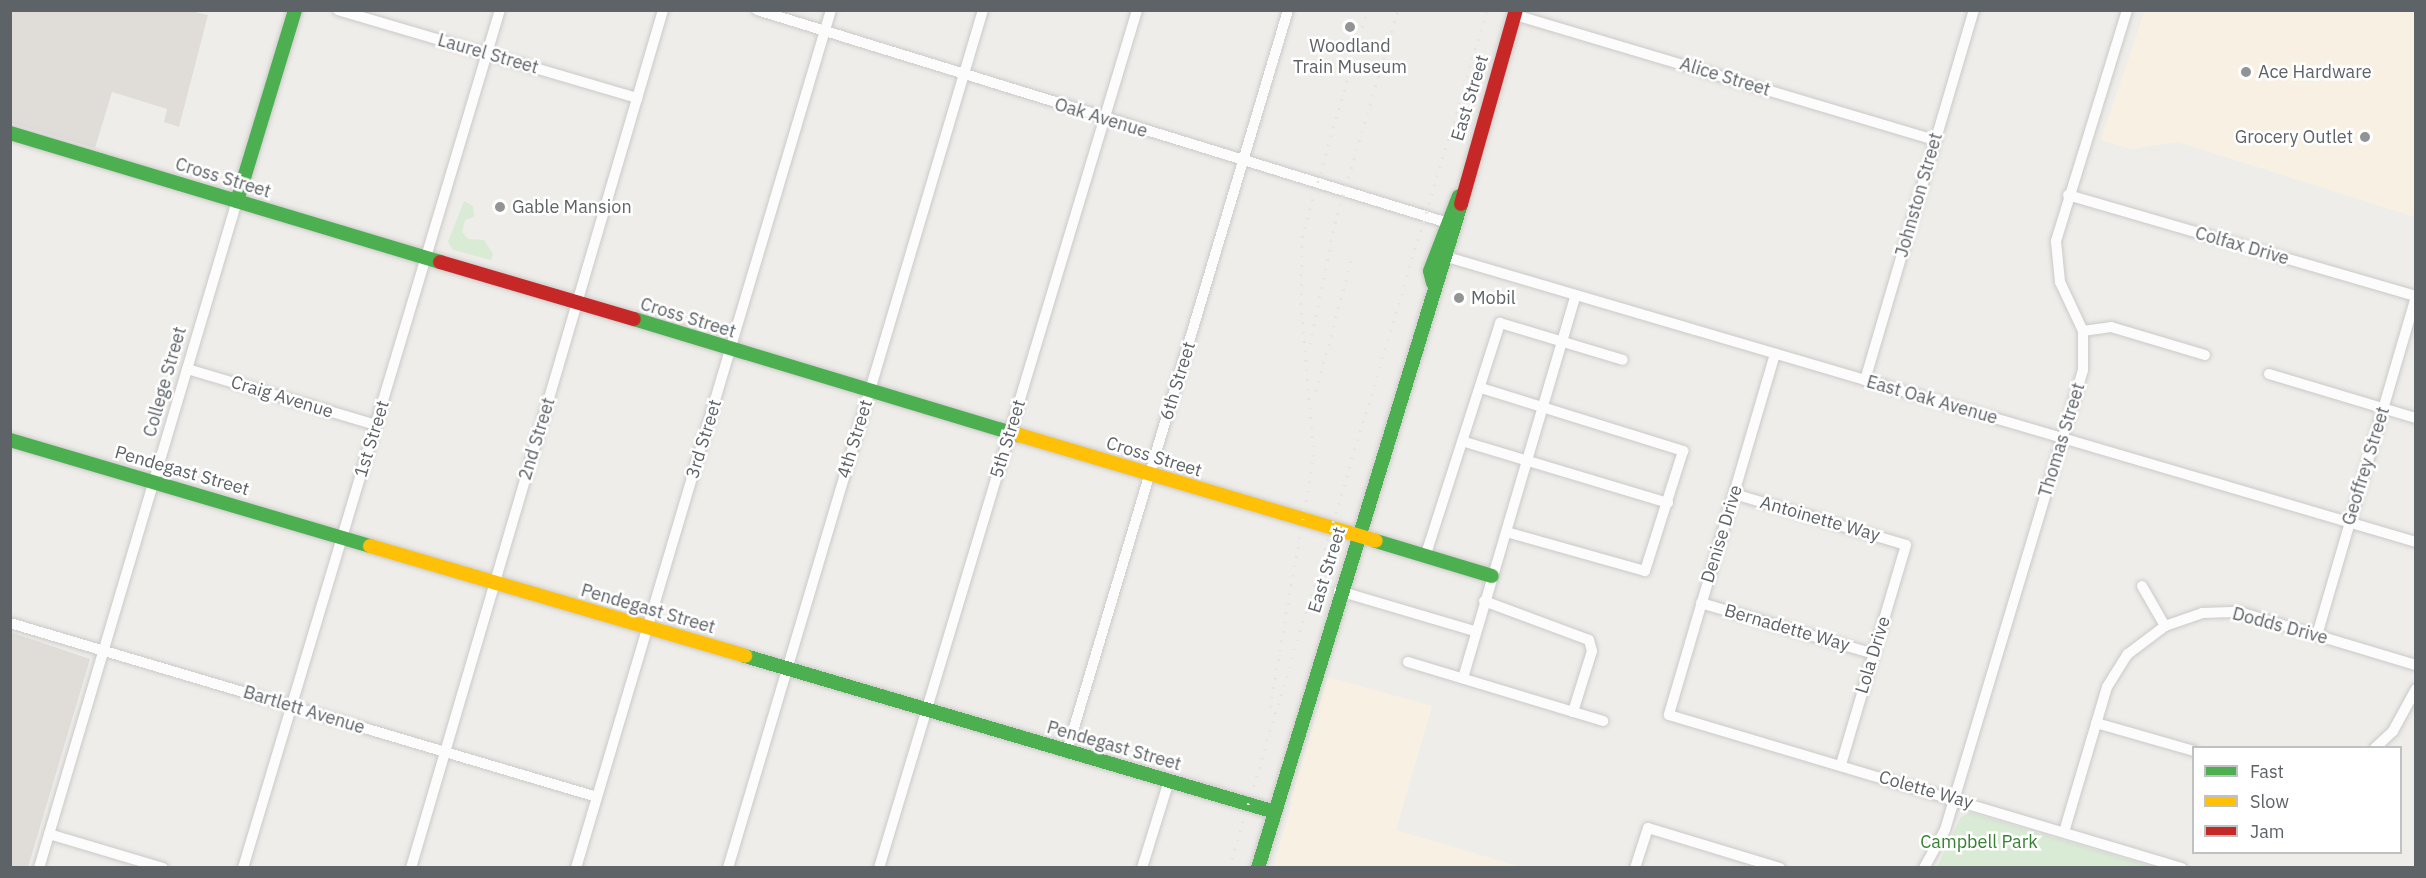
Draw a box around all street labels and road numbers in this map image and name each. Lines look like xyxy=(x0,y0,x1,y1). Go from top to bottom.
street label: Laurel Street xyxy=(435,29,541,79)
street label: East Street xyxy=(1447,52,1493,144)
street label: Alice Street xyxy=(1677,53,1773,101)
street label: Oak Avenue xyxy=(1052,94,1150,142)
street label: Johnston Street xyxy=(1891,130,1947,260)
street label: Cross Street xyxy=(173,153,273,203)
street label: Colfax Drive xyxy=(2193,222,2291,270)
street label: Cross Street xyxy=(638,293,738,343)
street label: College Street xyxy=(139,324,191,440)
street label: 6th Street xyxy=(1156,339,1200,423)
street label: Craig Avenue xyxy=(228,371,336,423)
street label: East Oak Avenue xyxy=(1864,371,2000,429)
street label: Thomas Street xyxy=(2034,380,2090,500)
street label: 2nd Street xyxy=(514,395,560,483)
street label: 3rd Street xyxy=(682,397,726,481)
street label: 4th Street xyxy=(833,397,877,481)
street label: 5th Street xyxy=(986,397,1030,481)
street label: 1st Street xyxy=(350,398,394,480)
street label: Geoffrey Street xyxy=(2338,404,2394,528)
street label: Cross Street xyxy=(1104,432,1204,482)
street label: Pendegast Street xyxy=(112,442,252,500)
street label: Denise Drive xyxy=(1697,482,1747,586)
street label: Antoinette Way xyxy=(1758,492,1882,546)
street label: East Street xyxy=(1304,524,1350,616)
street label: Pendegast Street xyxy=(578,580,718,638)
street label: Bernadette Way xyxy=(1722,600,1852,656)
street label: Dodds Drive xyxy=(2230,603,2330,649)
street label: Lola Drive xyxy=(1851,614,1895,696)
street label: Bartlett Avenue xyxy=(241,681,367,739)
street label: Pendegast Street xyxy=(1044,717,1184,775)
street label: Colette Way xyxy=(1876,766,1976,814)

